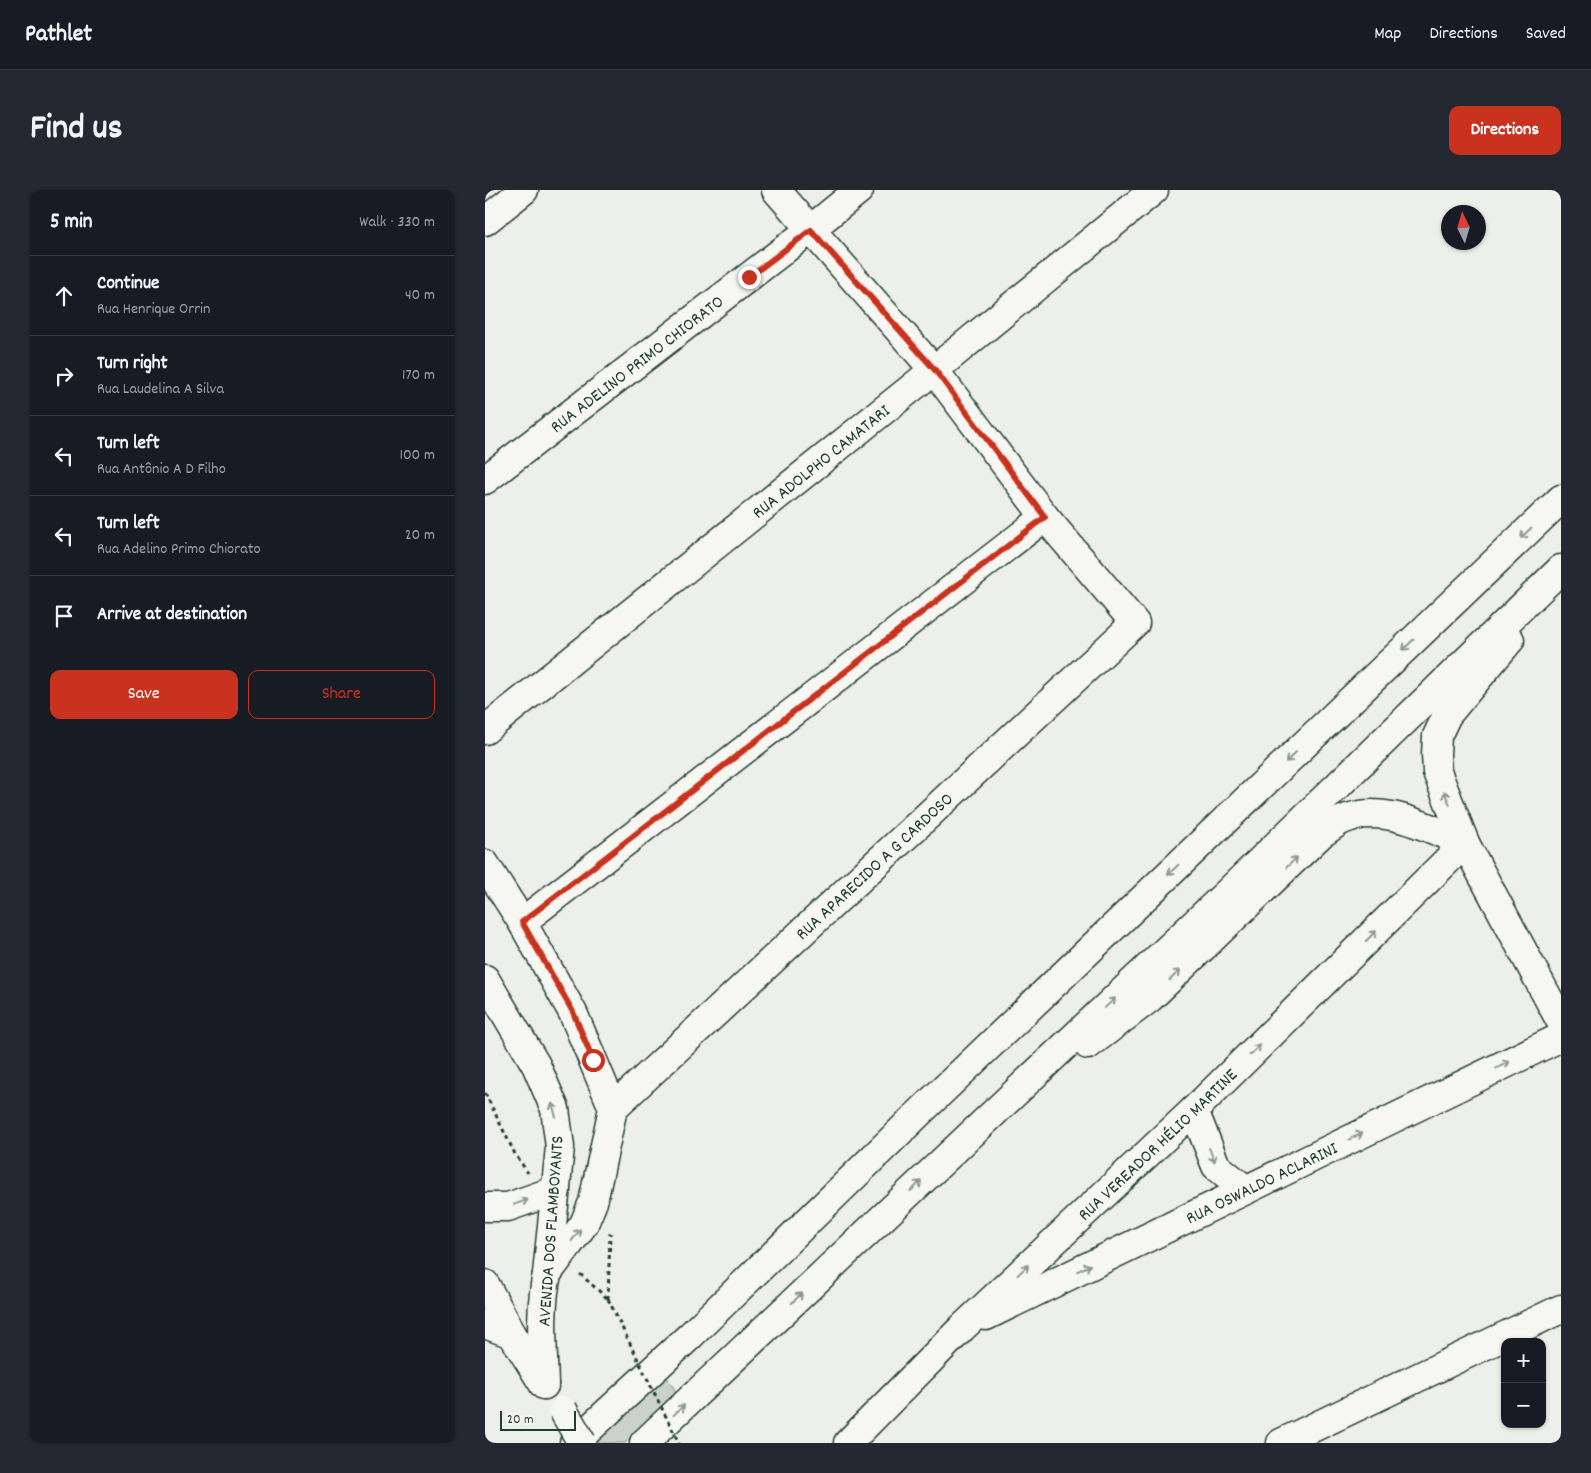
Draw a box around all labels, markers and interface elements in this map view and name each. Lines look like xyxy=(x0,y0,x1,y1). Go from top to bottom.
text: Pathlet xyxy=(25,18,92,52)
text: Map xyxy=(1374,22,1401,47)
text: Directions xyxy=(1429,22,1498,47)
text: Saved xyxy=(1526,22,1566,47)
text: Find us xyxy=(30,105,122,155)
button: Directions xyxy=(1449,106,1561,155)
north arrow xyxy=(1441,205,1486,250)
text: 5 min xyxy=(50,208,93,238)
text: Walk · 330 m xyxy=(359,211,435,234)
route end xyxy=(738,266,761,289)
text: Continue xyxy=(97,271,159,298)
icon: ahead xyxy=(50,282,78,310)
text: 40 m xyxy=(405,284,435,307)
street label: RUA ADELINO PRIMO CHIORATO xyxy=(546,291,730,440)
text: Rua Henrique Orrin xyxy=(97,298,210,321)
text: Turn right xyxy=(97,351,168,378)
icon: right xyxy=(50,362,78,390)
text: 170 m xyxy=(402,364,435,387)
text: Rua Laudelina A Silva xyxy=(97,378,224,401)
street label: RUA ADOLPHO CAMATARI xyxy=(748,400,897,526)
text: Turn left xyxy=(97,431,160,458)
icon: left xyxy=(50,442,78,470)
text: 100 m xyxy=(399,444,435,467)
text: Rua Antônio A D Filho xyxy=(97,458,226,481)
text: Turn left xyxy=(97,511,160,538)
icon: left xyxy=(50,522,78,550)
text: 20 m xyxy=(405,524,435,547)
one-way arrow xyxy=(1519,527,1532,539)
text: Rua Adelino Primo Chiorato xyxy=(97,538,261,561)
icon: arrive xyxy=(50,602,78,630)
text: Arrive at destination xyxy=(97,602,247,629)
one-way arrow xyxy=(1402,639,1415,651)
button: Save xyxy=(50,670,238,719)
button: Share xyxy=(248,670,435,719)
one-way arrow xyxy=(1285,751,1297,763)
street label: RUA APARECIDO A G CARDOSO xyxy=(791,788,960,947)
one-way arrow xyxy=(1442,790,1451,805)
one-way arrow xyxy=(1286,856,1298,868)
one-way arrow xyxy=(1167,864,1180,876)
one-way arrow xyxy=(1364,930,1377,942)
one-way arrow xyxy=(1168,969,1181,981)
one-way arrow xyxy=(1104,997,1117,1009)
one-way arrow xyxy=(1248,1044,1261,1056)
route start xyxy=(582,1049,605,1072)
one-way arrow xyxy=(1495,1060,1510,1069)
street label: RUA VEREADOR HÉLIO MARTINE xyxy=(1073,1064,1244,1228)
one-way arrow xyxy=(549,1103,559,1119)
one-way arrow xyxy=(1349,1131,1364,1141)
street label: AVENIDA DOS FLAMBOYANTS xyxy=(533,1135,572,1327)
street label: RUA OSWALDO ACLARINI xyxy=(1182,1137,1343,1232)
one-way arrow xyxy=(1207,1147,1217,1162)
one-way arrow xyxy=(909,1180,922,1192)
one-way arrow xyxy=(513,1197,528,1206)
one-way arrow xyxy=(571,1228,581,1242)
one-way arrow xyxy=(1076,1263,1091,1272)
one-way arrow xyxy=(1016,1264,1029,1276)
one-way arrow xyxy=(791,1292,804,1304)
map controls xyxy=(1501,1338,1546,1428)
button: + xyxy=(1501,1338,1546,1383)
button: − xyxy=(1501,1383,1546,1428)
one-way arrow xyxy=(673,1404,686,1416)
scale bar xyxy=(500,1408,576,1431)
text: 20 m xyxy=(507,1410,534,1430)

